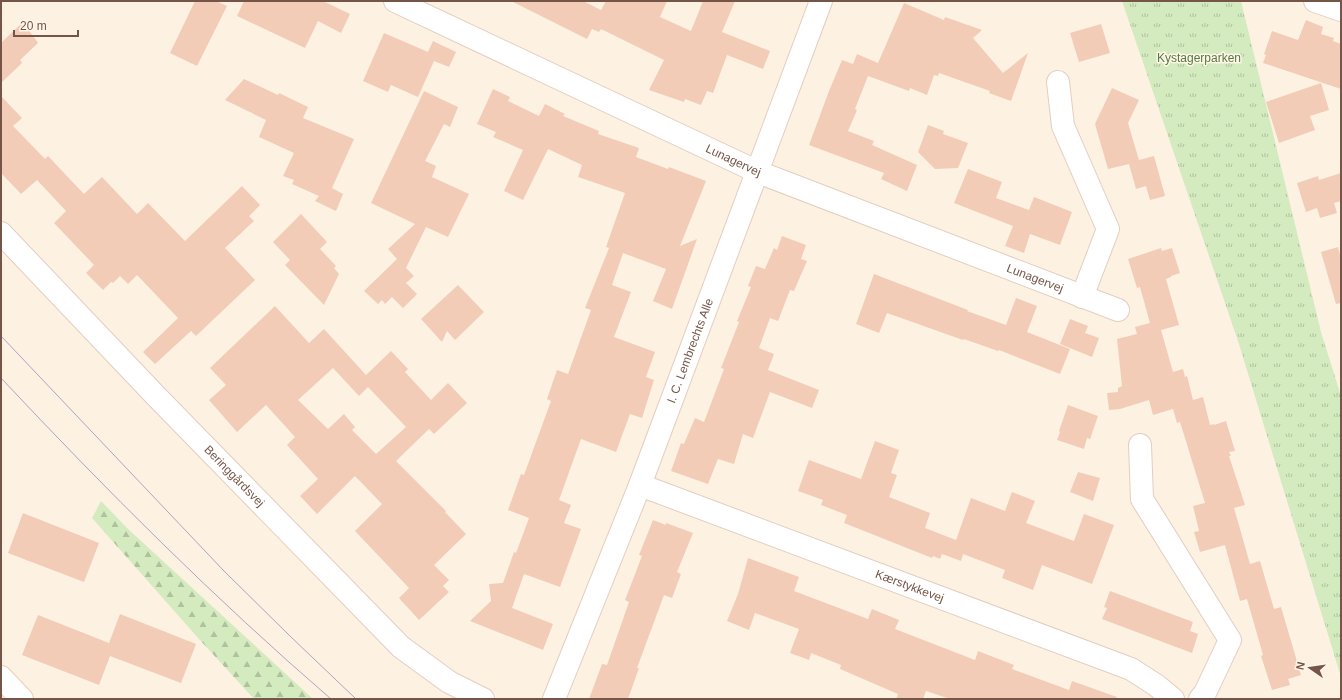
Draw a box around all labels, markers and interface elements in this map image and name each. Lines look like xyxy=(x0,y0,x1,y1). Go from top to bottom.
scale bar xyxy=(14,12,78,38)
text: 20 m xyxy=(20,19,47,33)
park label: Kystagerparken xyxy=(1157,51,1241,65)
street label: Lunagervej xyxy=(703,141,763,179)
street label: Lunagervej xyxy=(1005,261,1065,295)
street label: I. C. Lembrechts Alle xyxy=(664,296,716,405)
street label: Beringgårdsvej xyxy=(201,443,267,510)
street label: Kærstykkevej xyxy=(873,567,946,605)
north arrow xyxy=(1290,648,1330,688)
text: N xyxy=(1294,660,1307,671)

